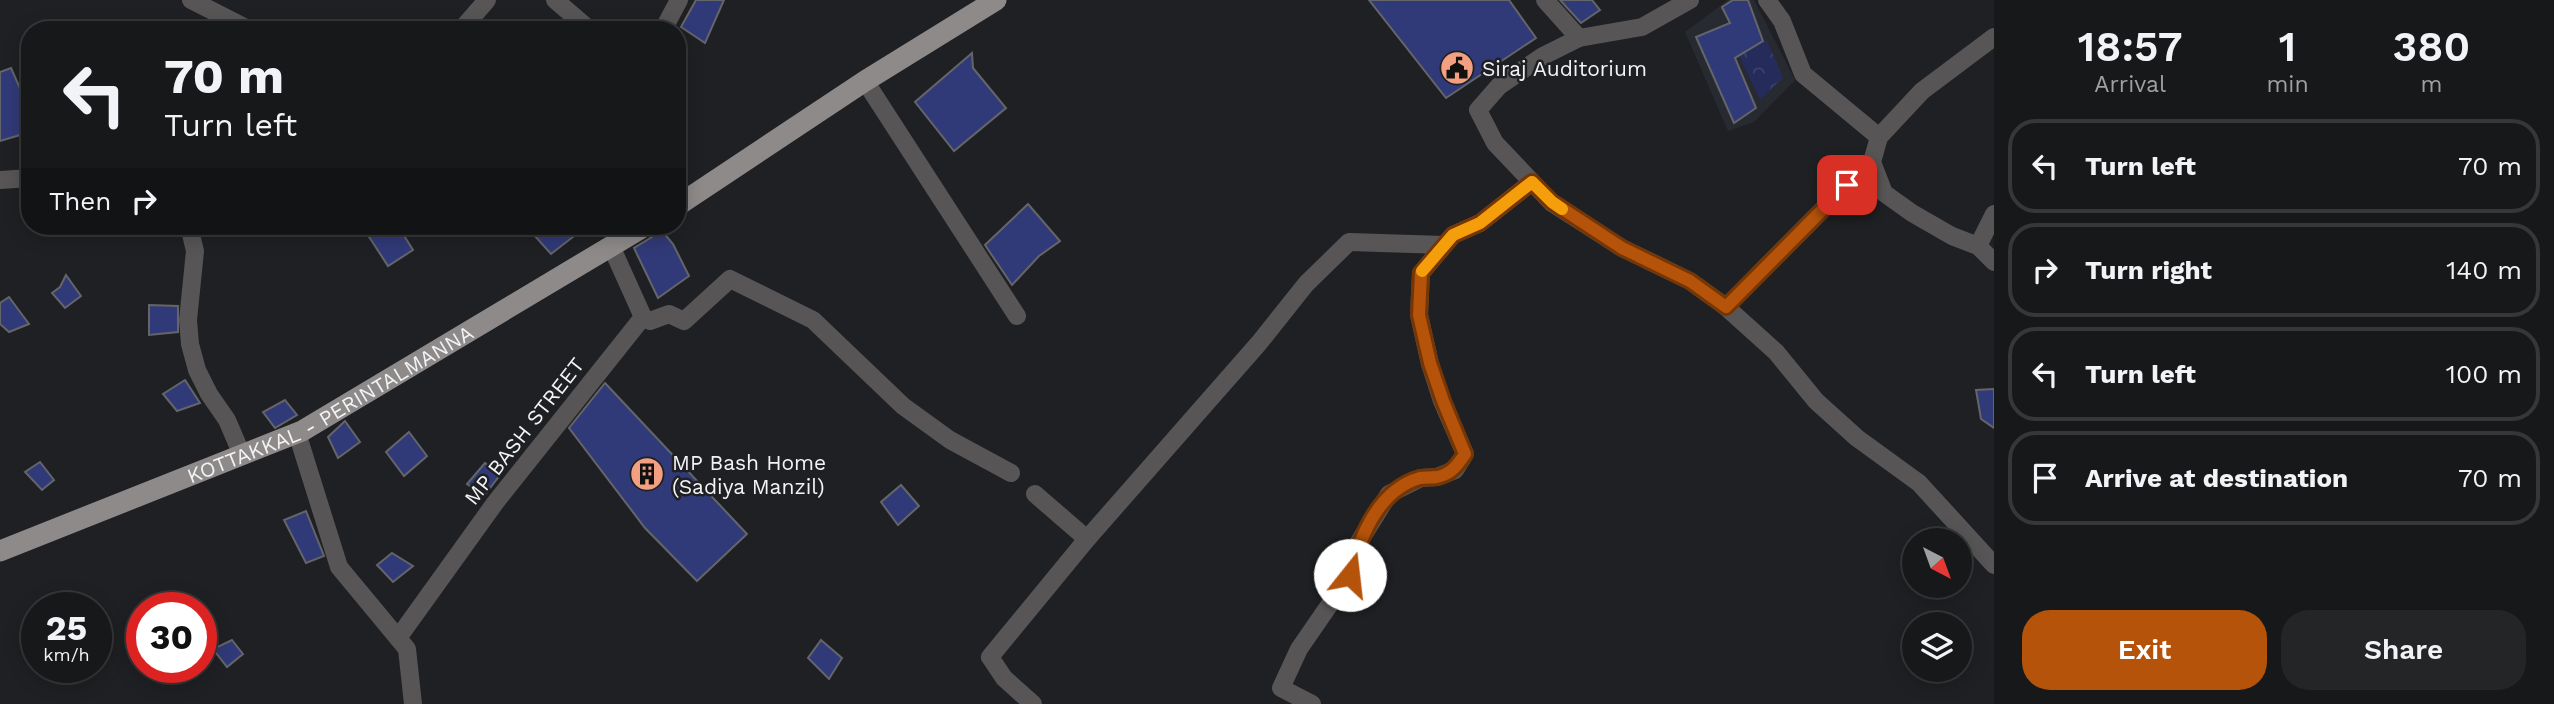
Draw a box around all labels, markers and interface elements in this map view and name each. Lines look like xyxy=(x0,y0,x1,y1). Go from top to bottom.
text: 18:57 xyxy=(2078,22,2183,71)
text: 1 xyxy=(2279,22,2296,71)
text: 380 xyxy=(2393,22,2470,71)
text: 70 m xyxy=(164,47,284,105)
icon: left xyxy=(49,49,140,140)
public building icon: Siraj Auditorium xyxy=(1438,49,1476,87)
place label: Siraj Auditorium xyxy=(1482,56,1647,81)
text: Arrival xyxy=(2094,71,2166,98)
text: min xyxy=(2266,71,2309,98)
text: m xyxy=(2420,71,2442,98)
text: Turn left xyxy=(164,106,297,144)
icon: left xyxy=(2026,147,2064,185)
text: Turn left xyxy=(2085,151,2196,181)
text: 70 m xyxy=(2458,151,2522,181)
pin xyxy=(1817,155,1877,215)
icon: arrive xyxy=(1828,166,1866,204)
icon: right xyxy=(125,182,163,220)
text: Then xyxy=(49,186,111,216)
icon: right xyxy=(2026,251,2064,289)
text: Turn right xyxy=(2085,255,2212,285)
text: 140 m xyxy=(2446,255,2522,285)
street label: KOTTAKKAL - PERINTALMANNA xyxy=(183,319,478,488)
street label: MP BASH STREET xyxy=(459,352,589,509)
icon: left xyxy=(2026,355,2064,393)
text: Turn left xyxy=(2085,359,2196,389)
text: 100 m xyxy=(2446,359,2522,389)
place label: MP Bash Home (Sadiya Manzil) xyxy=(672,450,826,499)
building icon: MP Bash Home (Sadiya Manzil) xyxy=(628,455,666,493)
icon: arrive xyxy=(2026,459,2064,497)
text: Arrive at destination xyxy=(2085,463,2348,493)
text: 70 m xyxy=(2458,463,2522,493)
north arrow xyxy=(1902,528,1972,598)
map controls xyxy=(1902,528,1972,682)
position arrow xyxy=(1313,538,1387,612)
speed limit sign: 30 xyxy=(126,592,217,683)
text: 25 xyxy=(46,607,87,649)
button: Exit xyxy=(2022,610,2267,690)
button: Share xyxy=(2281,610,2526,690)
button: layers xyxy=(1902,612,1972,682)
text: km/h xyxy=(43,644,90,665)

